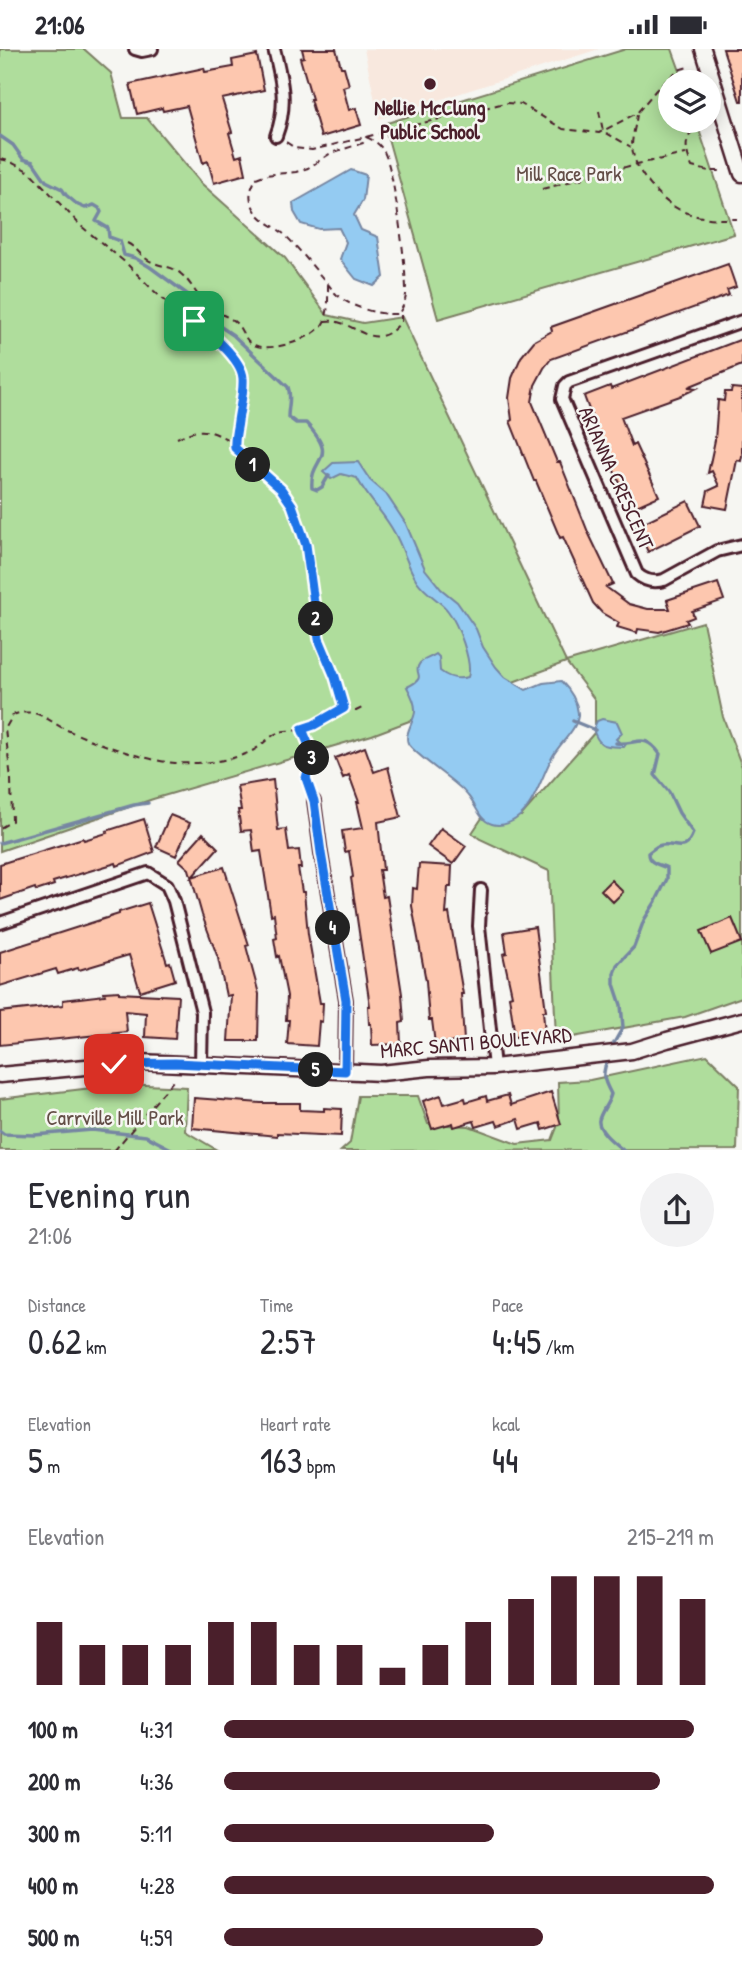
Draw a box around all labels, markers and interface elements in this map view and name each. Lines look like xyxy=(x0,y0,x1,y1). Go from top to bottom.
text: 21:06 xyxy=(35,7,85,42)
map controls xyxy=(658,70,721,133)
button: layers xyxy=(658,70,721,133)
marker: Nellie McClung Public School xyxy=(422,76,438,92)
place label: Nellie McClung Public School xyxy=(374,93,486,146)
park label: Mill Race Park xyxy=(516,159,622,188)
pin xyxy=(164,291,224,351)
icon: arrive xyxy=(175,302,213,340)
street label: ARIANNA CRESCENT xyxy=(572,401,662,555)
pin: 1 xyxy=(236,447,270,483)
text: 1 xyxy=(249,451,256,477)
pin: 2 xyxy=(298,601,334,637)
text: 2 xyxy=(311,605,320,631)
pin: 3 xyxy=(294,741,330,775)
text: 3 xyxy=(307,744,316,770)
pin: 4 xyxy=(316,911,350,945)
text: 4 xyxy=(329,914,336,940)
street label: MARC SANTI BOULEVARD xyxy=(379,1020,573,1065)
pin xyxy=(84,1034,144,1094)
icon: check xyxy=(95,1045,133,1083)
pin: 5 xyxy=(298,1053,334,1087)
text: 5 xyxy=(311,1056,320,1082)
park label: Carrville Mill Park xyxy=(46,1103,184,1132)
text: Evening run xyxy=(28,1168,191,1220)
button: share xyxy=(640,1173,714,1247)
text: 21:06 xyxy=(28,1220,72,1251)
text: Distance xyxy=(28,1292,86,1318)
text: Time xyxy=(260,1292,294,1318)
text: Pace xyxy=(492,1292,524,1318)
text: 0.62 xyxy=(28,1318,82,1365)
text: 2:57 xyxy=(260,1318,317,1365)
text: 4:45 xyxy=(492,1318,541,1365)
text: km xyxy=(82,1334,107,1360)
text: /km xyxy=(541,1334,574,1360)
text: Elevation xyxy=(28,1411,91,1437)
text: Heart rate xyxy=(260,1411,331,1437)
text: kcal xyxy=(492,1411,520,1437)
text: 5 xyxy=(28,1437,43,1484)
text: 163 xyxy=(260,1437,302,1484)
text: 44 xyxy=(492,1437,518,1484)
text: m xyxy=(43,1453,60,1479)
text: bpm xyxy=(302,1453,336,1479)
text: Elevation xyxy=(28,1521,104,1552)
text: 215–219 m xyxy=(627,1521,714,1552)
text: 100 m xyxy=(28,1714,78,1745)
text: 4:31 xyxy=(140,1714,173,1745)
text: 200 m xyxy=(28,1766,80,1797)
text: 4:36 xyxy=(140,1766,173,1797)
text: 300 m xyxy=(28,1818,80,1849)
text: 5:11 xyxy=(140,1818,172,1849)
text: 400 m xyxy=(28,1870,78,1901)
text: 4:28 xyxy=(140,1870,175,1901)
text: 500 m xyxy=(28,1922,79,1953)
text: 4:59 xyxy=(140,1922,172,1953)

